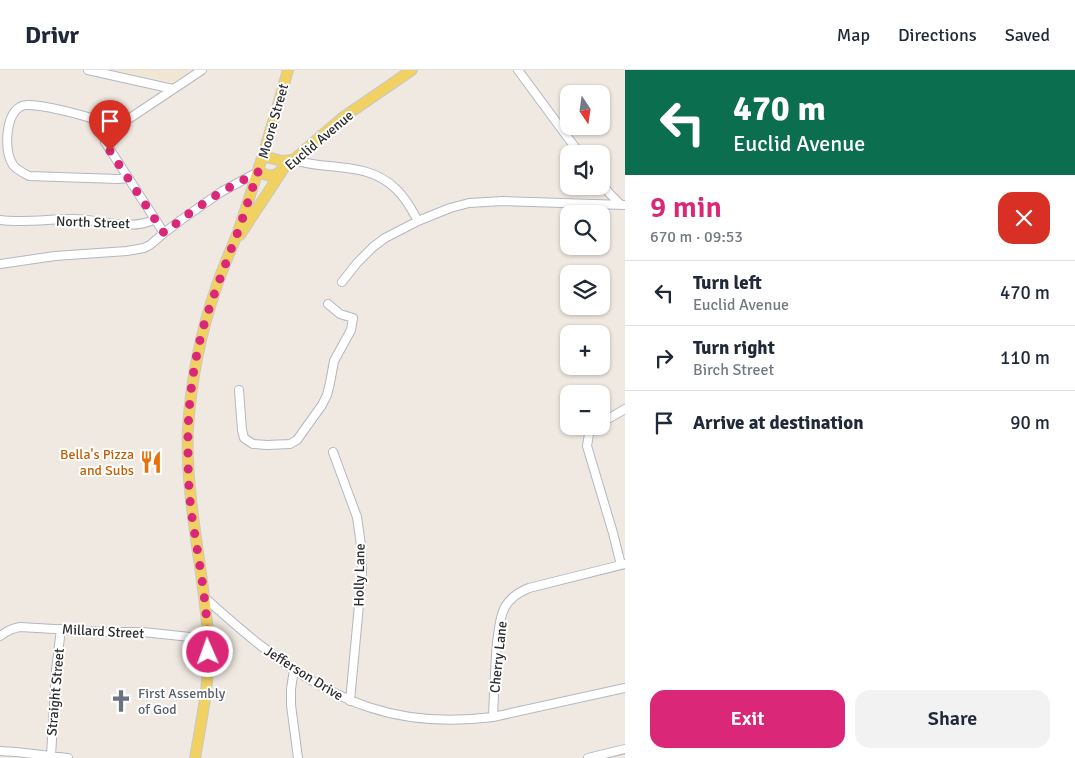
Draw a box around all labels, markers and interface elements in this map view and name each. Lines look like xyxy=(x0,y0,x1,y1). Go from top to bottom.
text: Drivr xyxy=(25,20,79,50)
text: Map xyxy=(837,24,870,46)
text: Directions xyxy=(898,24,977,46)
text: Saved xyxy=(1005,24,1050,46)
street label: Moore Street xyxy=(255,82,292,161)
north arrow xyxy=(560,85,610,135)
map controls xyxy=(560,85,610,435)
text: 470 m xyxy=(733,87,826,130)
icon: left xyxy=(650,90,715,155)
pin xyxy=(89,100,131,151)
icon: arrive xyxy=(96,107,124,135)
street label: Euclid Avenue xyxy=(282,107,357,174)
text: Euclid Avenue xyxy=(733,130,865,157)
button: sound xyxy=(560,145,610,195)
text: 9 min xyxy=(650,189,722,226)
button: close xyxy=(998,192,1050,244)
button: search xyxy=(560,205,610,255)
street label: North Street xyxy=(56,213,131,232)
text: 670 m · 09:53 xyxy=(650,227,743,247)
button: layers xyxy=(560,265,610,315)
text: Turn left xyxy=(693,271,762,295)
icon: left xyxy=(650,279,678,307)
text: 470 m xyxy=(1000,281,1050,305)
text: Euclid Avenue xyxy=(693,295,789,315)
button: + xyxy=(560,325,610,375)
text: Turn right xyxy=(693,336,775,360)
icon: right xyxy=(650,344,678,372)
text: 110 m xyxy=(1000,346,1050,370)
text: Birch Street xyxy=(693,360,774,380)
button: − xyxy=(560,385,610,435)
icon: arrive xyxy=(650,409,678,437)
text: Arrive at destination xyxy=(693,411,864,435)
text: 90 m xyxy=(1010,411,1050,435)
place label: Bella's Pizza and Subs xyxy=(60,446,134,479)
restaurant icon: Bella's Pizza and Subs xyxy=(138,449,164,475)
street label: Holly Lane xyxy=(350,543,369,607)
street label: Cherry Lane xyxy=(486,620,511,694)
street label: Millard Street xyxy=(61,621,145,642)
position arrow xyxy=(181,625,233,677)
street label: Jefferson Drive xyxy=(261,642,346,704)
street label: Straight Street xyxy=(43,647,68,737)
place label: First Assembly of God xyxy=(138,685,226,718)
church icon: First Assembly of God xyxy=(108,688,134,714)
button: Exit xyxy=(650,690,845,748)
button: Share xyxy=(855,690,1050,748)

